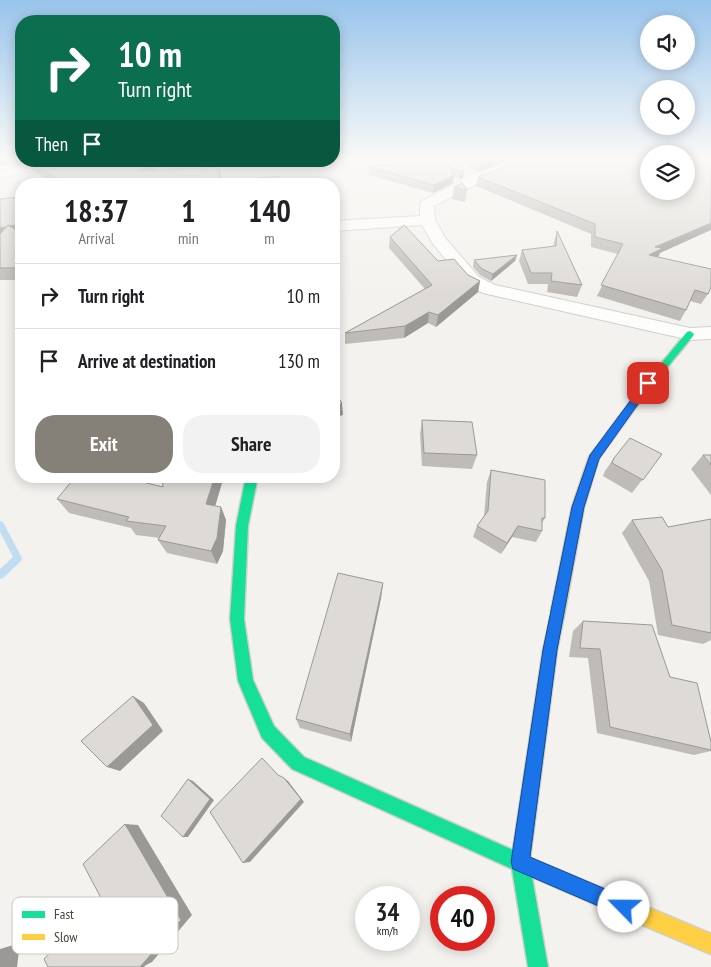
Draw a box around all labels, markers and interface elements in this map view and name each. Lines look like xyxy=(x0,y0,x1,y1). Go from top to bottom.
map controls xyxy=(640,15,695,200)
button: sound xyxy=(640,15,695,70)
text: 10 m xyxy=(118,31,182,77)
icon: right xyxy=(35,35,100,100)
text: Turn right xyxy=(118,75,192,103)
button: search xyxy=(640,80,695,135)
icon: arrive xyxy=(78,130,106,158)
text: Then xyxy=(35,132,68,156)
button: layers xyxy=(640,145,695,200)
text: 18:37 xyxy=(64,191,129,230)
text: 1 xyxy=(181,191,196,230)
text: 140 xyxy=(248,191,291,230)
text: Arrival xyxy=(78,228,115,248)
text: min xyxy=(178,228,199,248)
text: m xyxy=(264,228,275,248)
icon: right xyxy=(35,282,63,310)
text: Turn right xyxy=(78,284,144,308)
text: 10 m xyxy=(287,284,320,308)
icon: arrive xyxy=(35,347,63,375)
text: Arrive at destination xyxy=(78,349,216,373)
text: 130 m xyxy=(278,349,320,373)
pin xyxy=(627,362,669,404)
icon: arrive xyxy=(634,369,662,397)
button: Exit xyxy=(35,415,173,473)
button: Share xyxy=(183,415,320,473)
position arrow xyxy=(597,880,649,932)
speed limit sign: 40 xyxy=(430,886,495,951)
text: 34 xyxy=(376,896,399,928)
legend xyxy=(12,897,178,954)
text: Fast xyxy=(54,905,74,923)
text: km/h xyxy=(377,923,398,938)
text: Slow xyxy=(54,928,78,946)

